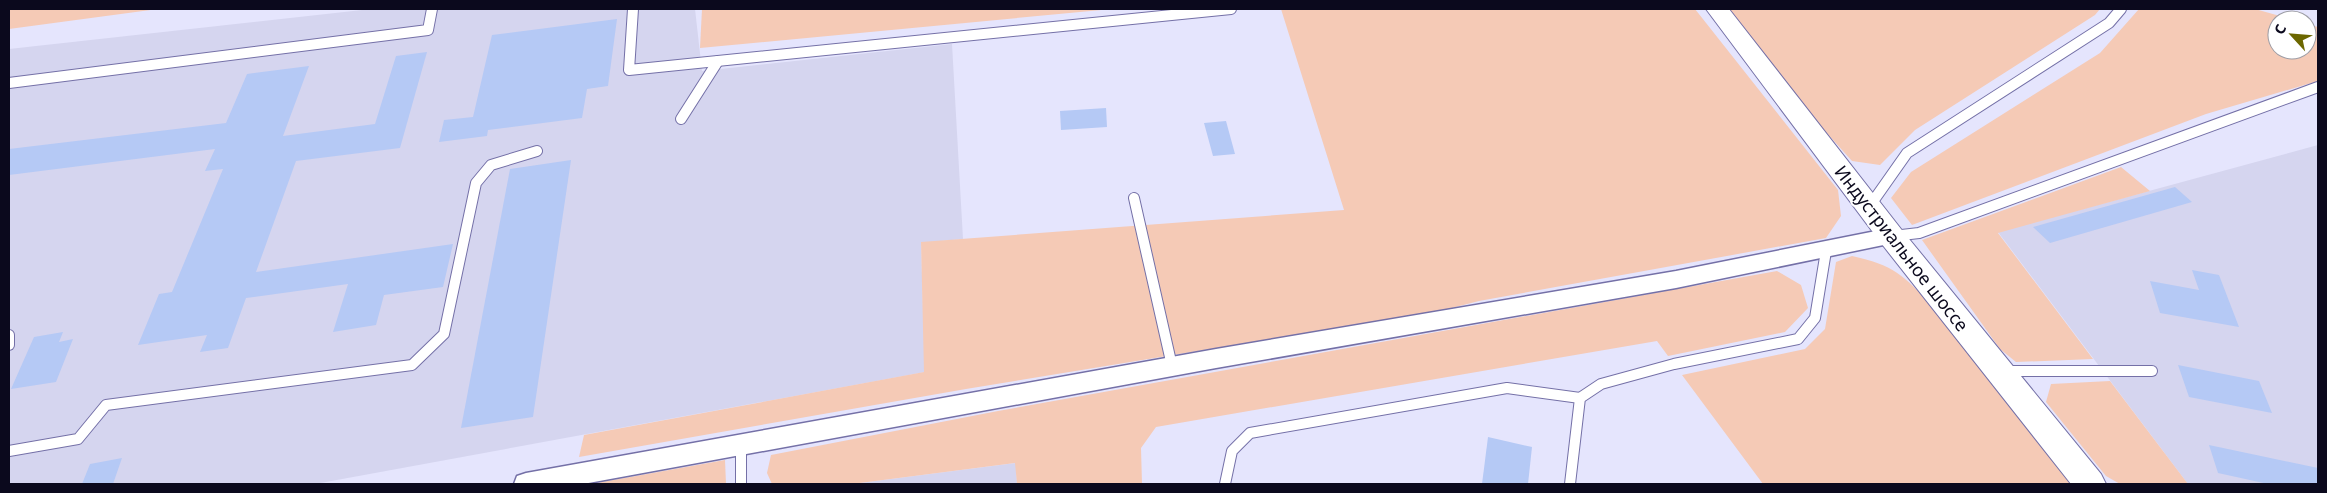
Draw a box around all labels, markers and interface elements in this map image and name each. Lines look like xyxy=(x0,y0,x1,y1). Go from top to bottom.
north arrow xyxy=(2267,10,2317,60)
text: С xyxy=(2269,21,2290,37)
street label: Индустриальное шоссе xyxy=(1830,160,1974,336)

